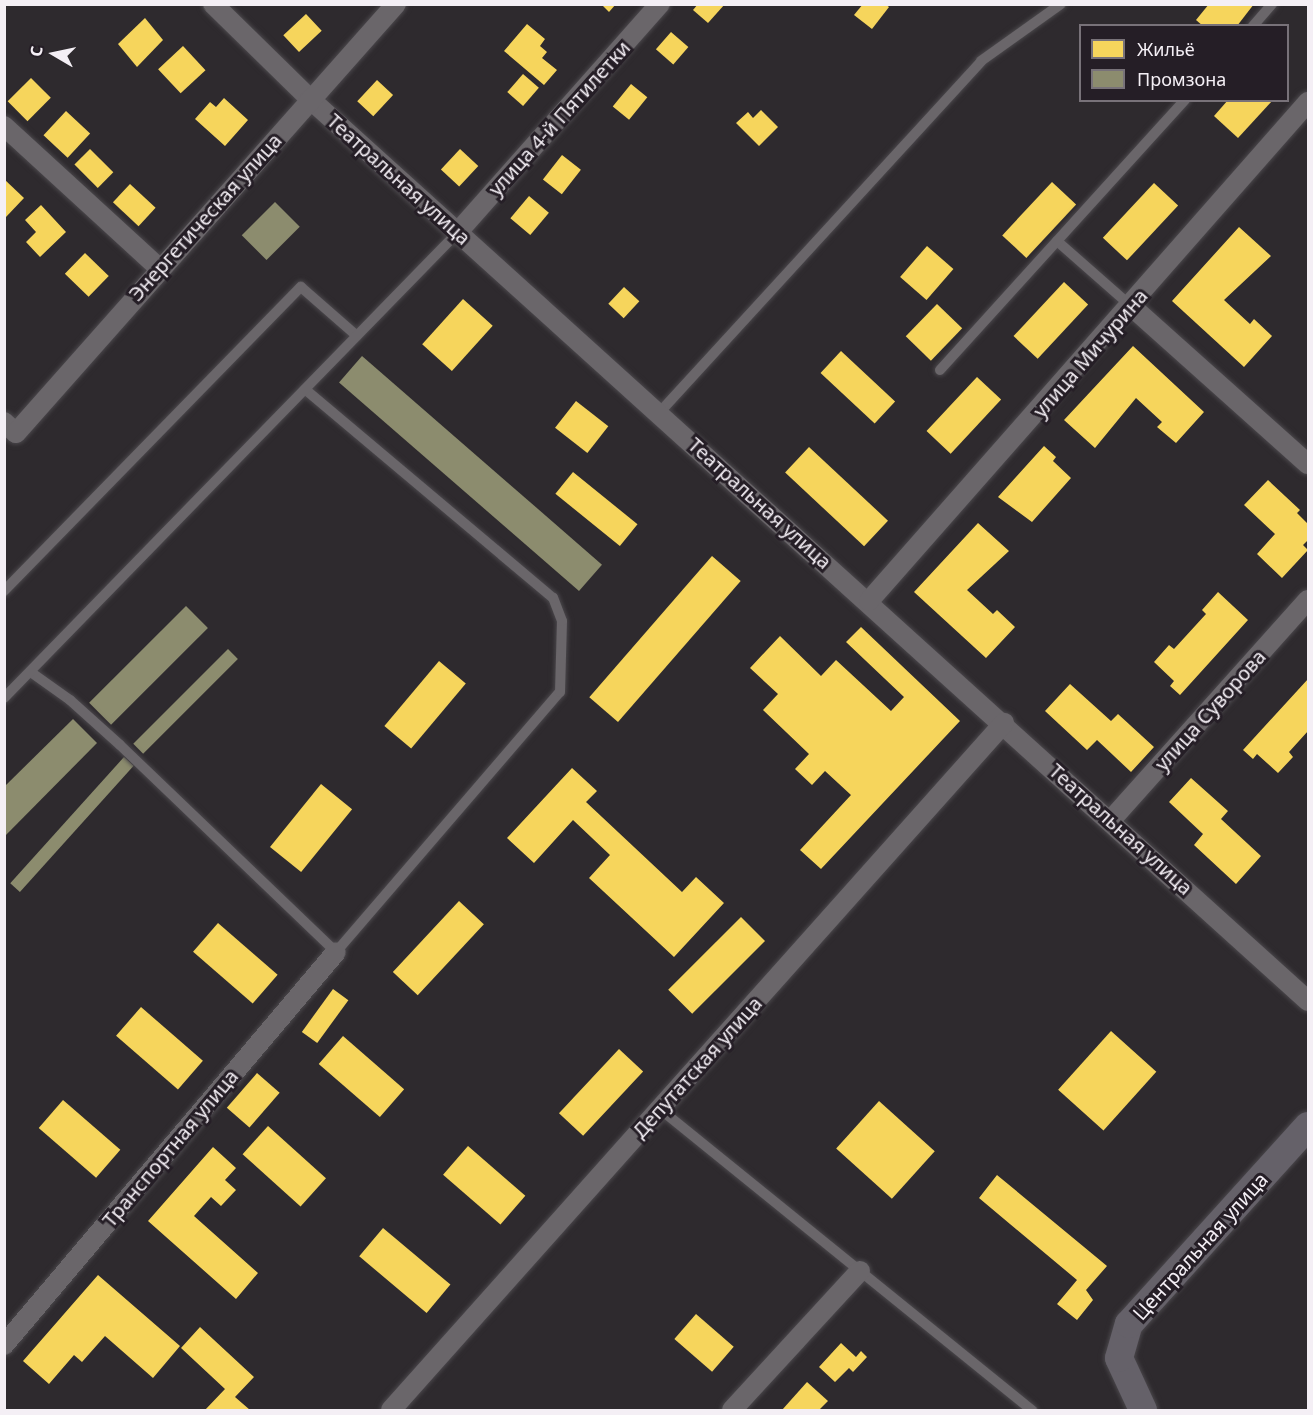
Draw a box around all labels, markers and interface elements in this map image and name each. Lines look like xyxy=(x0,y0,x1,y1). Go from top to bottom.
north arrow xyxy=(24,24,84,84)
legend xyxy=(1079,24,1289,102)
street label: улица 4-й Пятилетки xyxy=(483,36,635,200)
text: Жильё xyxy=(1137,37,1195,61)
text: С xyxy=(25,44,48,58)
text: Промзона xyxy=(1137,67,1226,91)
street label: Театральная улица xyxy=(322,108,476,250)
street label: Энергетическая улица xyxy=(124,128,286,306)
street label: улица Мичурина xyxy=(1028,284,1152,422)
street label: Театральная улица xyxy=(683,432,837,574)
street label: улица Суворова xyxy=(1149,645,1271,775)
street label: Театральная улица xyxy=(1044,758,1198,900)
street label: Депутатская улица xyxy=(627,991,767,1143)
street label: Транспортная улица xyxy=(97,1064,243,1232)
street label: Центральная улица xyxy=(1127,1167,1273,1325)

